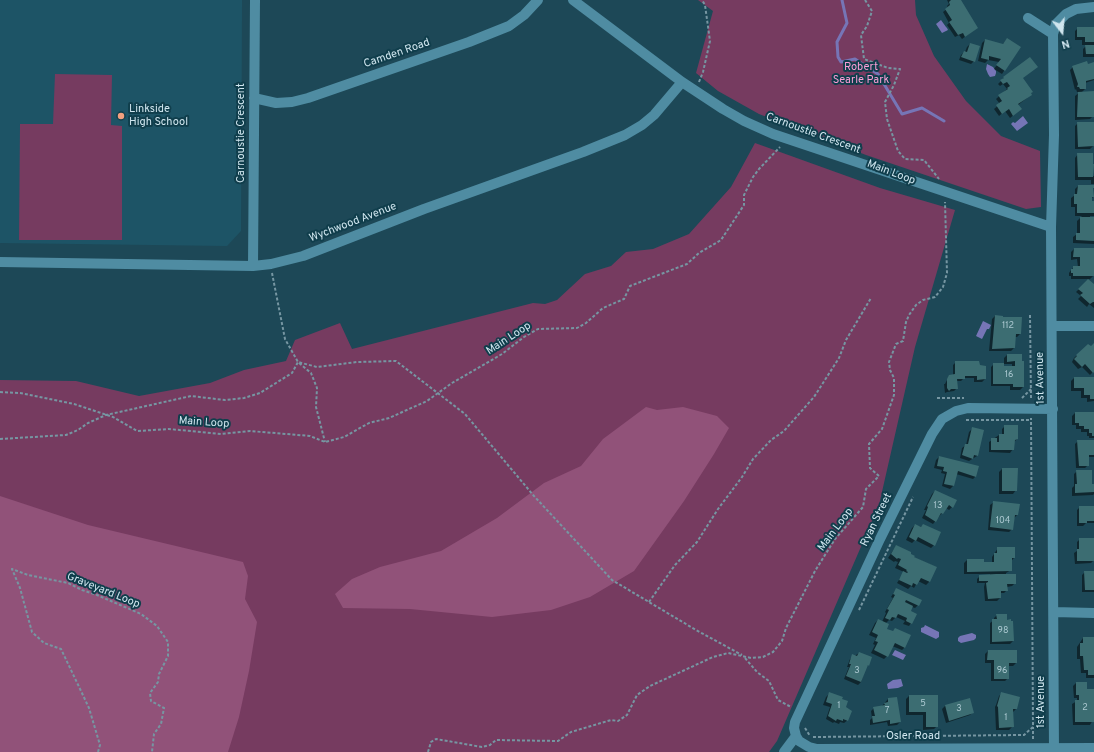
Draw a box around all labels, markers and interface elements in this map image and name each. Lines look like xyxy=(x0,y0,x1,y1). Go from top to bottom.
north arrow xyxy=(1042,12,1082,52)
text: N xyxy=(1060,36,1071,51)
street label: Camden Road xyxy=(362,37,432,71)
park label: Robert Searle Park xyxy=(833,61,889,87)
street label: Carnoustie Crescent xyxy=(235,83,249,183)
place label: Linkside High School xyxy=(129,103,188,129)
marker: Linkside High School xyxy=(116,111,126,121)
street label: Carnoustie Crescent xyxy=(764,111,862,157)
street label: Main Loop xyxy=(865,158,917,188)
street label: Wychwood Avenue xyxy=(308,200,398,246)
street label: Main Loop xyxy=(484,320,534,358)
house number: 112 xyxy=(1002,321,1014,331)
street label: 1st Avenue xyxy=(1034,352,1048,404)
house number: 16 xyxy=(1005,370,1013,380)
street label: Main Loop xyxy=(178,415,230,431)
street label: Ryan Street xyxy=(858,491,896,549)
house number: 13 xyxy=(934,501,942,511)
street label: Main Loop xyxy=(815,506,857,554)
house number: 104 xyxy=(996,516,1010,526)
street label: Graveyard Loop xyxy=(64,570,142,612)
house number: 98 xyxy=(998,626,1008,636)
house number: 3 xyxy=(854,666,860,676)
house number: 96 xyxy=(997,666,1007,676)
street label: 1st Avenue xyxy=(1035,676,1049,728)
house number: 5 xyxy=(920,699,926,709)
house number: 1 xyxy=(837,701,841,711)
house number: 2 xyxy=(1082,703,1088,713)
house number: 3 xyxy=(956,704,962,714)
house number: 7 xyxy=(885,706,889,716)
house number: 1 xyxy=(1004,713,1008,723)
street label: Osler Road xyxy=(886,730,940,744)

